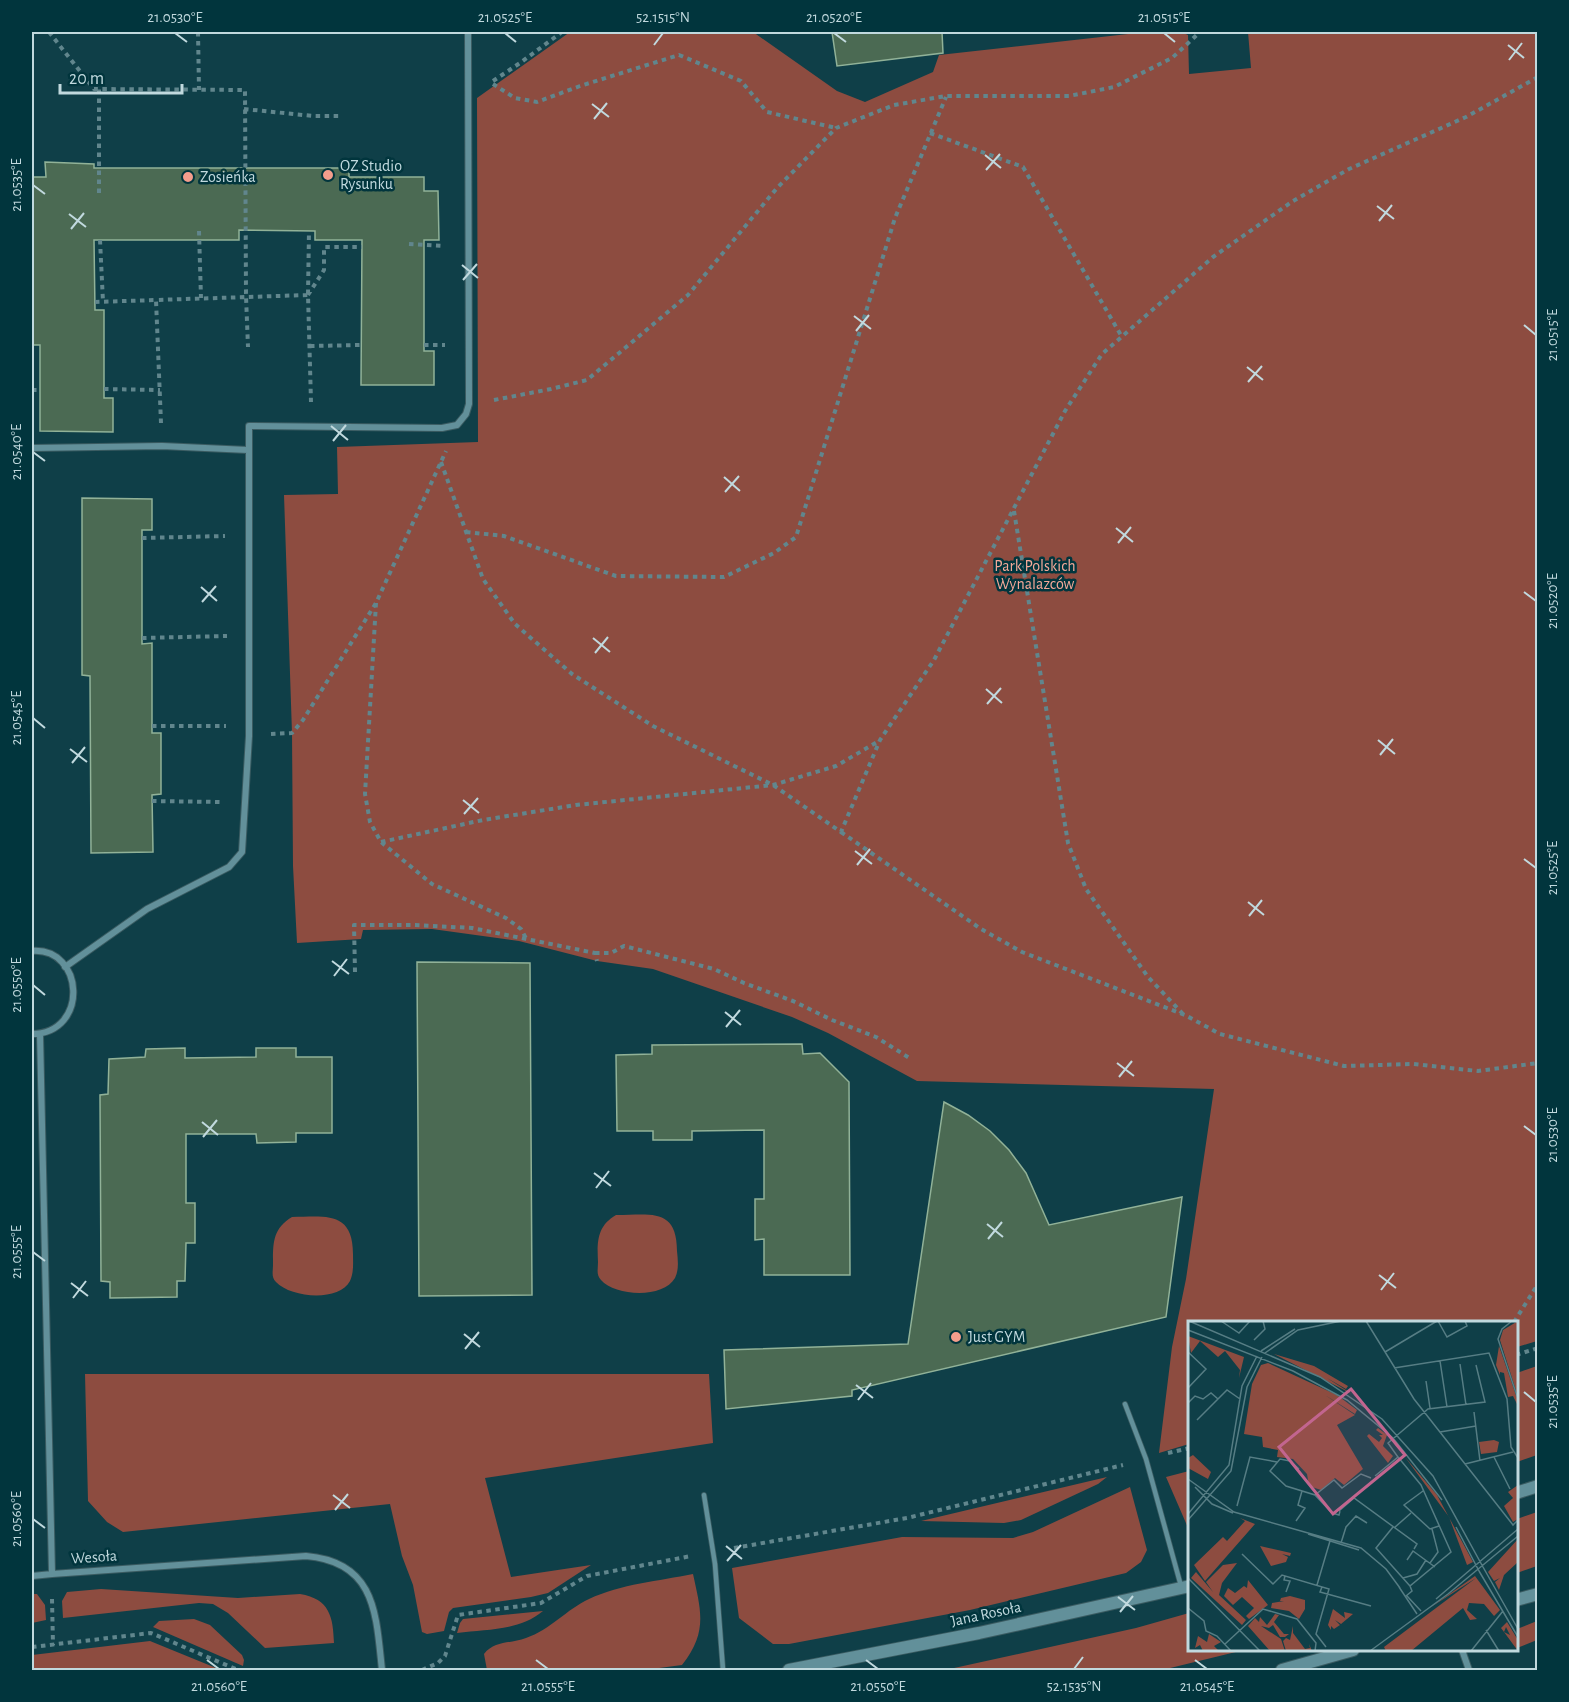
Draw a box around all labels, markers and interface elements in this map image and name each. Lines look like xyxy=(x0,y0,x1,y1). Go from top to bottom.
text: 21.0530°E xyxy=(147,10,203,25)
text: 21.0525°E xyxy=(478,10,532,25)
text: 52.1515°N xyxy=(636,10,690,25)
text: 21.0520°E xyxy=(806,10,862,25)
text: 21.0515°E xyxy=(1138,10,1190,25)
scale bar xyxy=(60,57,182,95)
text: 20 m xyxy=(69,70,104,88)
text: 21.0535°E xyxy=(9,158,24,212)
place label: OZ Studio Rysunku xyxy=(340,158,402,193)
marker: OZ Studio Rysunku xyxy=(321,168,335,182)
place label: Zosieńka xyxy=(200,169,256,185)
marker: Zosieńka xyxy=(181,170,195,184)
text: 21.0515°E xyxy=(1545,309,1560,361)
text: 21.0540°E xyxy=(9,424,24,480)
park label: Park Polskich Wynalazców xyxy=(994,558,1076,593)
text: 21.0520°E xyxy=(1545,573,1560,629)
text: 21.0545°E xyxy=(9,691,24,745)
text: 21.0525°E xyxy=(1545,841,1560,895)
text: 21.0550°E xyxy=(9,957,24,1013)
text: 21.0530°E xyxy=(1545,1107,1560,1163)
text: 21.0555°E xyxy=(9,1225,24,1279)
inset map xyxy=(1188,1321,1518,1651)
place label: Just GYM xyxy=(968,1329,1025,1345)
marker: Just GYM xyxy=(949,1330,963,1344)
text: 21.0535°E xyxy=(1545,1375,1560,1429)
text: 21.0560°E xyxy=(9,1491,24,1547)
street label: Wesoła xyxy=(70,1547,118,1567)
street label: Jana Rosoła xyxy=(949,1599,1023,1629)
text: 21.0560°E xyxy=(191,1679,247,1694)
text: 21.0555°E xyxy=(521,1679,575,1694)
text: 21.0550°E xyxy=(850,1679,906,1694)
text: 52.1535°N xyxy=(1046,1679,1102,1694)
text: 21.0545°E xyxy=(1180,1679,1234,1694)

